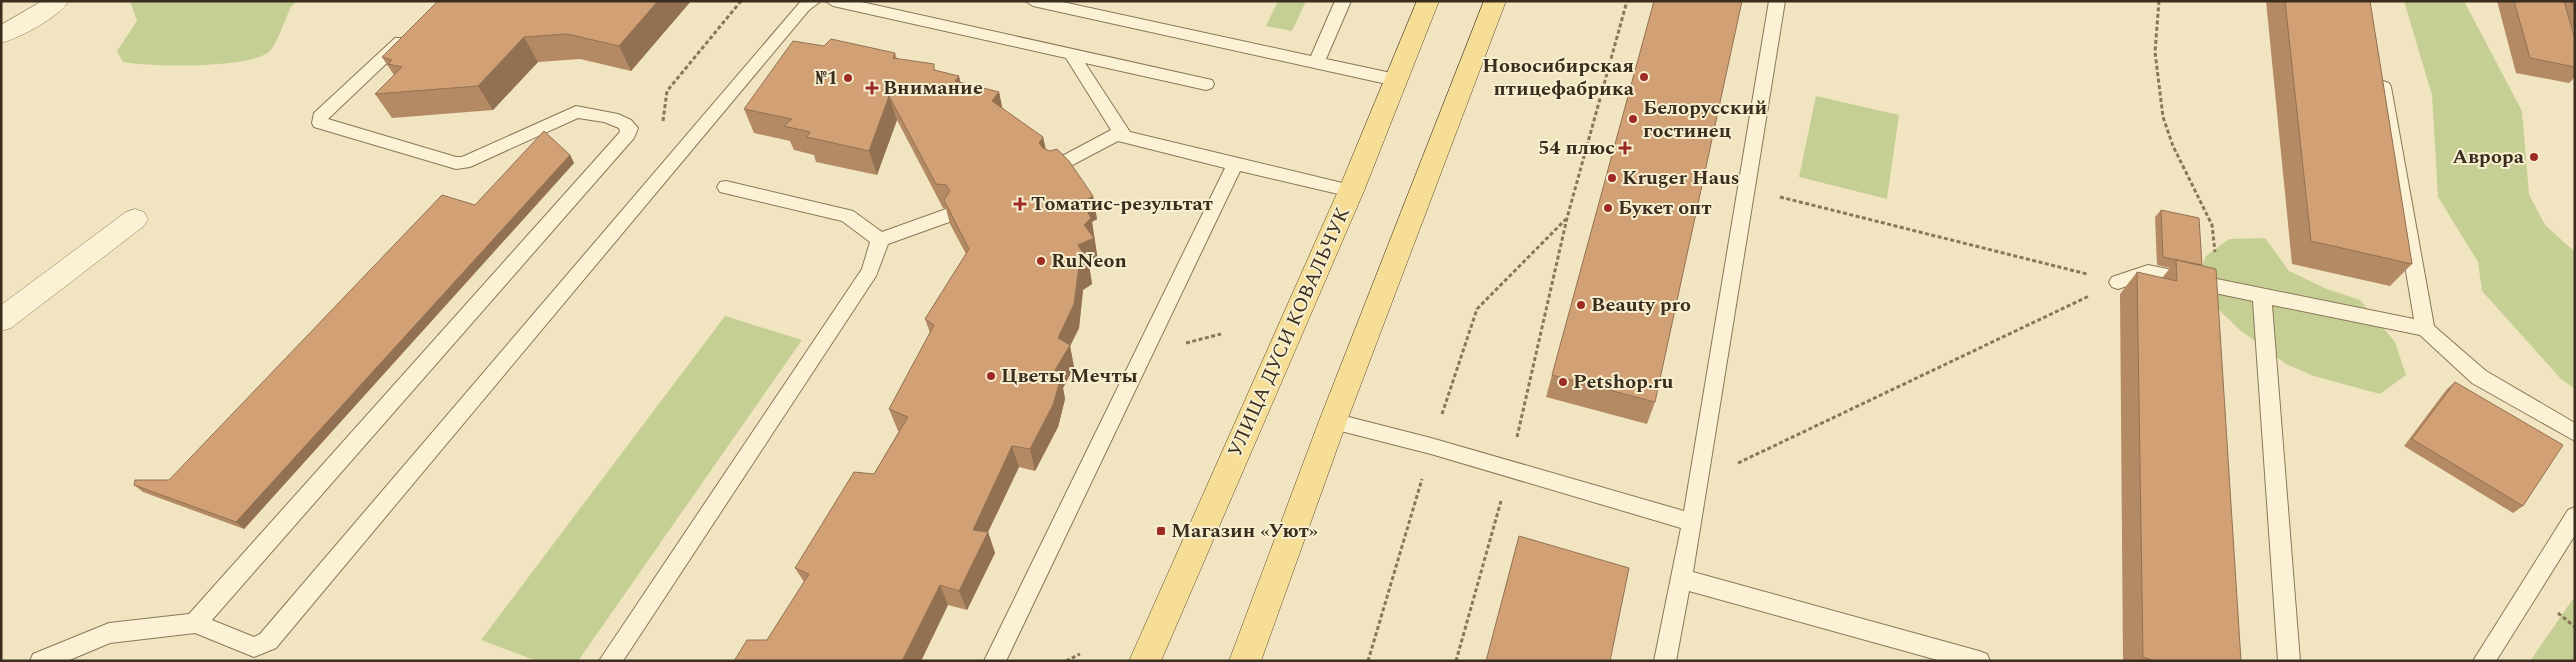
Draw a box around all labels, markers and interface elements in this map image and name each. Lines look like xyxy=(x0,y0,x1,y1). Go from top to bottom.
place label: Новосибирская птицефабрика xyxy=(1482,51,1635,104)
place label: №1 xyxy=(816,63,838,93)
marker: Новосибирская птицефабрика xyxy=(1638,71,1650,83)
marker: №1 xyxy=(842,72,854,84)
place label: Внимание xyxy=(883,73,983,103)
marker: Внимание xyxy=(865,81,879,95)
place label: Белорусский гостинец xyxy=(1643,93,1768,146)
marker: Белорусский гостинец xyxy=(1627,113,1639,125)
place label: 54 плюс xyxy=(1538,133,1615,163)
marker: 54 плюс xyxy=(1619,142,1631,154)
place label: Аврора xyxy=(2452,142,2525,172)
marker: Аврора xyxy=(2528,151,2540,163)
place label: Kruger Haus xyxy=(1622,163,1740,193)
marker: Kruger Haus xyxy=(1606,172,1618,184)
place label: Томатис-результат xyxy=(1031,189,1213,219)
place label: Букет опт xyxy=(1618,193,1712,223)
marker: Томатис-результат xyxy=(1013,197,1027,211)
street label: УЛИЦА ДУСИ КОВАЛЬЧУК xyxy=(1220,201,1358,462)
marker: Букет опт xyxy=(1602,202,1614,214)
place label: RuNeon xyxy=(1051,246,1127,276)
marker: RuNeon xyxy=(1035,255,1047,267)
place label: Beauty pro xyxy=(1591,290,1691,320)
marker: Beauty pro xyxy=(1575,299,1587,311)
place label: Цветы Мечты xyxy=(1001,361,1138,391)
place label: Petshop.ru xyxy=(1573,367,1674,397)
marker: Цветы Мечты xyxy=(985,370,997,382)
marker: Petshop.ru xyxy=(1557,376,1569,388)
place label: Магазин «Уют» xyxy=(1171,516,1318,546)
marker: Магазин «Уют» xyxy=(1155,525,1167,537)

